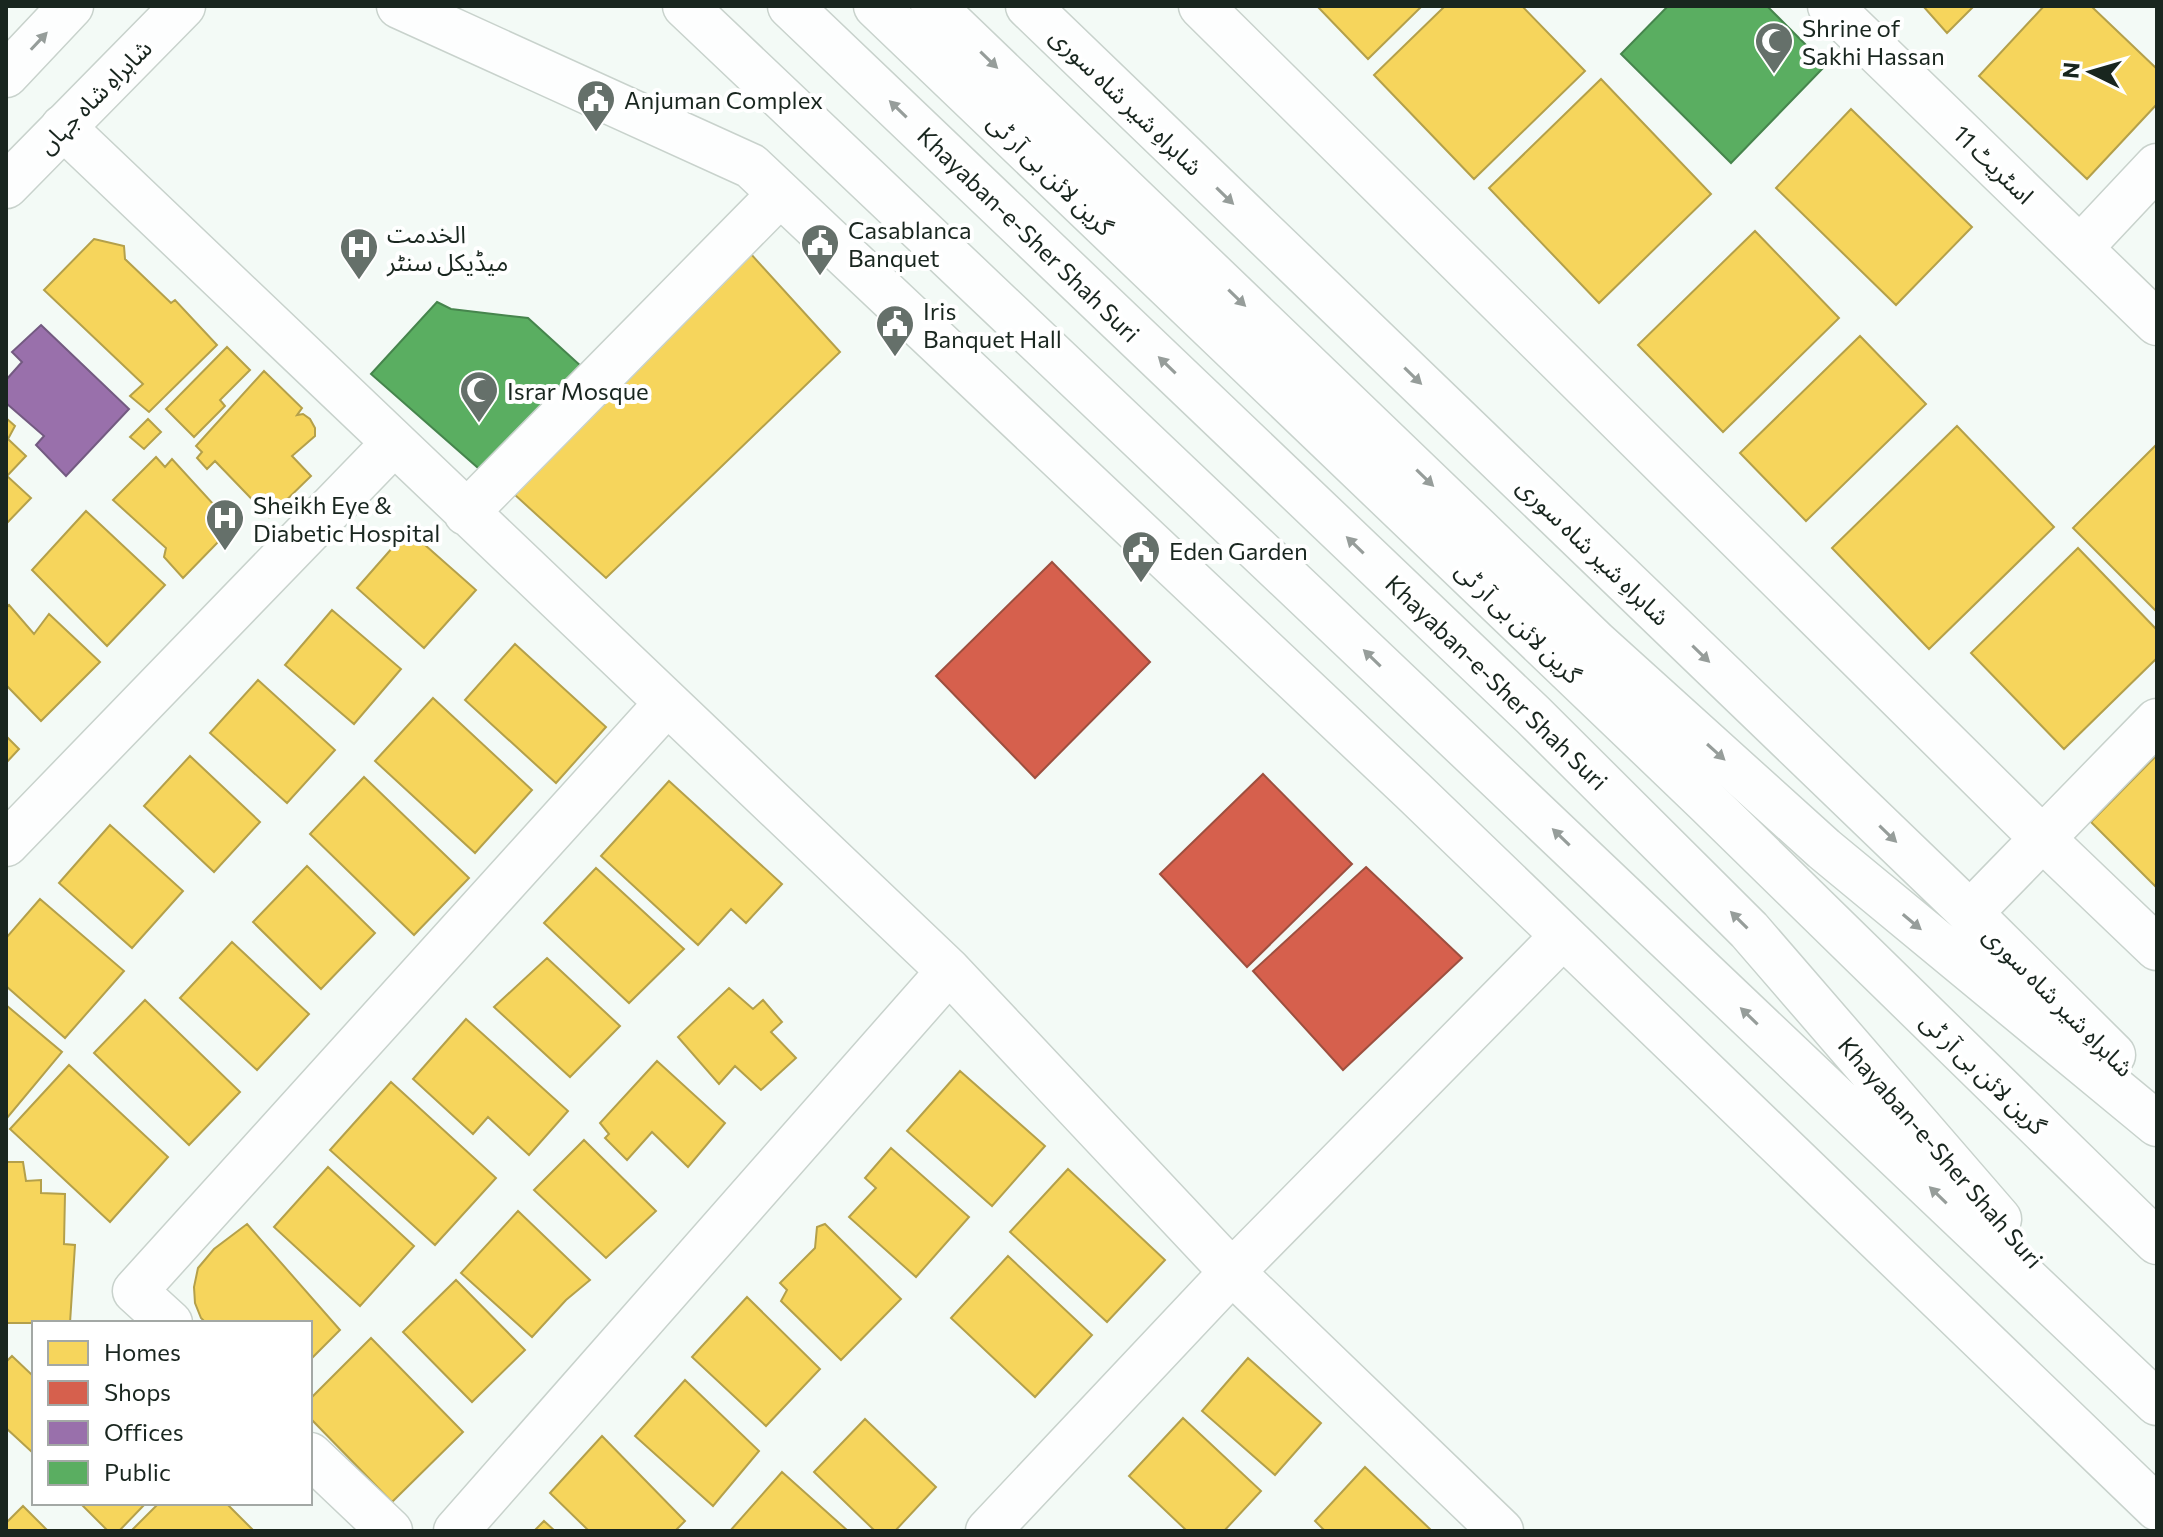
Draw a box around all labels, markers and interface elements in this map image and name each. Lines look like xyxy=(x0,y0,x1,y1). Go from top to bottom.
place label: Shrine of Sakhi Hassan xyxy=(1802,13,1945,70)
mosque icon: Shrine of Sakhi Hassan xyxy=(1753,20,1795,75)
street label: شاہراہِ شیر شاہ سوری xyxy=(1044,21,1209,182)
one-way arrow xyxy=(29,31,47,50)
north arrow xyxy=(2051,32,2131,112)
street label: شاہراہِ شاہ جہاں xyxy=(31,33,158,160)
one-way arrow xyxy=(979,50,998,69)
text: N xyxy=(2056,61,2085,80)
public building icon: Anjuman Complex xyxy=(575,78,617,133)
place label: Anjuman Complex xyxy=(624,85,823,114)
one-way arrow xyxy=(889,100,908,118)
street label: گرین لائن بی آر ٹی xyxy=(982,107,1121,243)
street label: اسٹریٹ 11 xyxy=(1947,119,2040,210)
street label: Khayaban-e-Sher Shah Suri xyxy=(912,120,1146,348)
one-way arrow xyxy=(1215,186,1234,205)
place label: Casablanca Banquet xyxy=(848,215,971,272)
place label: الخدمت میڈیکل سنٹر xyxy=(386,219,508,277)
public building icon: Casablanca Banquet xyxy=(799,222,841,277)
hospital icon: الخدمت میڈیکل سنٹر xyxy=(338,226,380,281)
one-way arrow xyxy=(1227,288,1246,307)
place label: Iris Banquet Hall xyxy=(923,296,1062,353)
public building icon: Iris Banquet Hall xyxy=(874,303,916,358)
one-way arrow xyxy=(1158,357,1177,375)
one-way arrow xyxy=(1403,367,1422,385)
mosque icon: Israr Mosque xyxy=(458,369,500,424)
place label: Israr Mosque xyxy=(507,376,649,405)
one-way arrow xyxy=(1415,469,1434,487)
street label: شاہراہِ شیر شاہ سوری xyxy=(1511,471,1676,632)
place label: Sheikh Eye & Diabetic Hospital xyxy=(253,490,440,547)
hospital icon: Sheikh Eye & Diabetic Hospital xyxy=(204,497,246,552)
public building icon: Eden Garden xyxy=(1120,529,1162,584)
place label: Eden Garden xyxy=(1169,536,1308,565)
one-way arrow xyxy=(1346,536,1365,554)
street label: گرین لائن بی آر ٹی xyxy=(1450,555,1589,691)
street label: Khayaban-e-Sher Shah Suri xyxy=(1380,568,1614,796)
one-way arrow xyxy=(1691,644,1710,662)
one-way arrow xyxy=(1363,650,1382,668)
one-way arrow xyxy=(1707,742,1726,760)
one-way arrow xyxy=(1878,824,1897,843)
one-way arrow xyxy=(1552,829,1571,847)
one-way arrow xyxy=(1730,911,1749,930)
one-way arrow xyxy=(1902,913,1922,930)
street label: شاہراہِ شیر شاہ سوری xyxy=(1977,920,2140,1083)
street label: گرین لائن بی آر ٹی xyxy=(1915,1006,2054,1142)
one-way arrow xyxy=(1740,1008,1759,1026)
street label: Khayaban-e-Sher Shah Suri xyxy=(1833,1030,2049,1274)
one-way arrow xyxy=(1929,1187,1948,1205)
legend xyxy=(32,1321,312,1505)
text: Homes xyxy=(104,1337,181,1366)
text: Shops xyxy=(104,1377,171,1406)
text: Offices xyxy=(104,1417,184,1446)
text: Public xyxy=(104,1457,171,1486)

